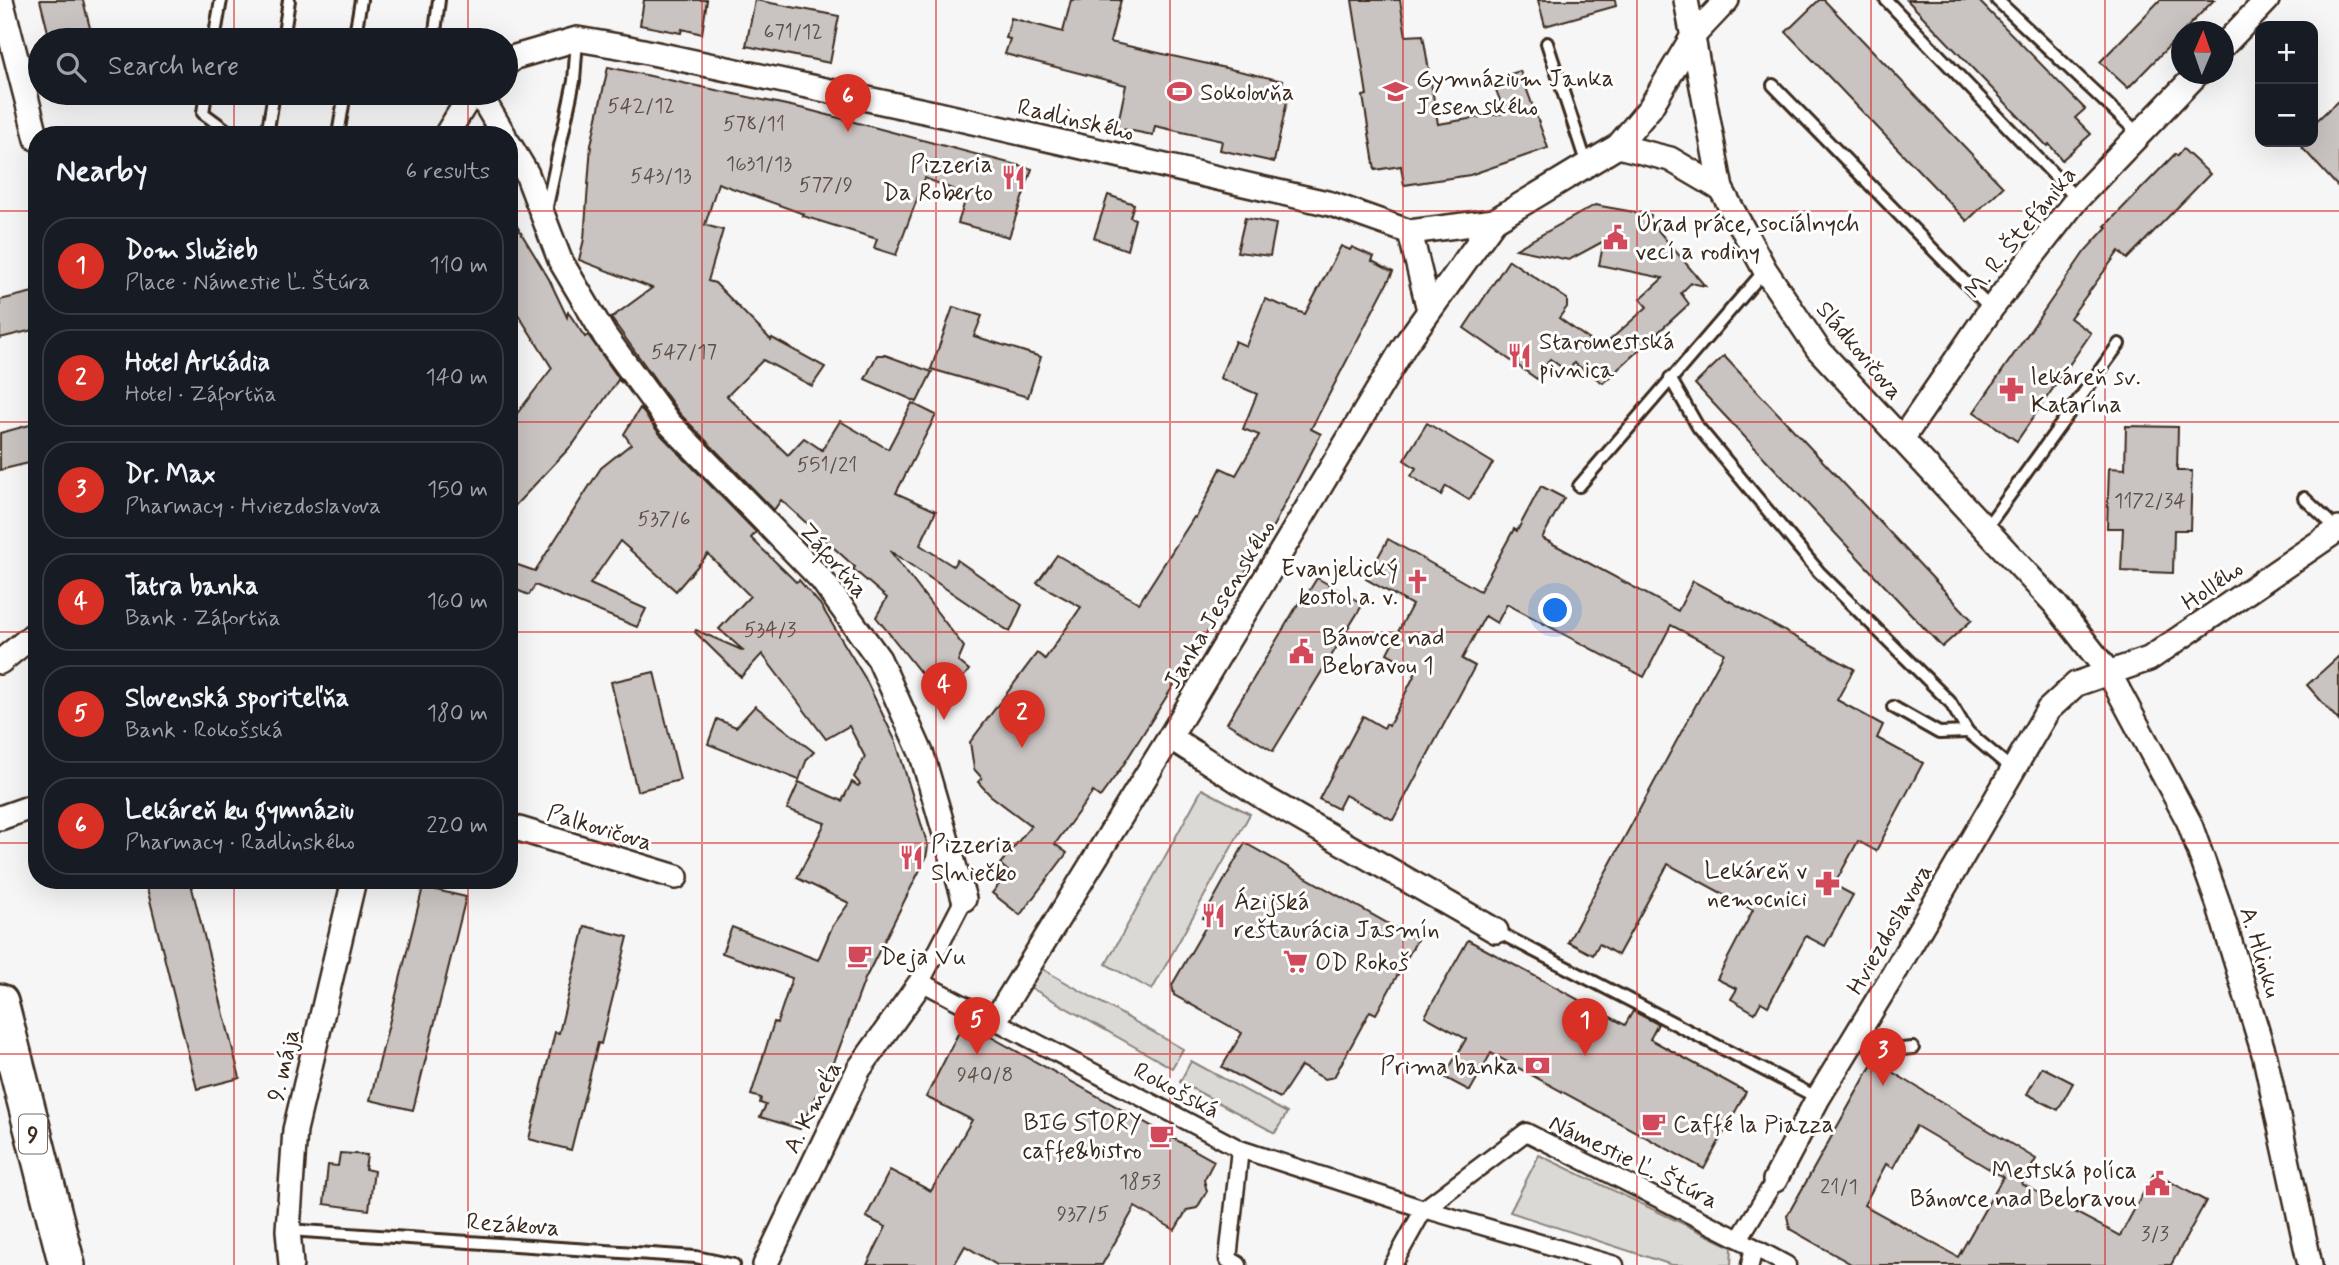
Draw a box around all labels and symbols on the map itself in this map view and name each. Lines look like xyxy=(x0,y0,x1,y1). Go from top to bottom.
house number: 671/12 xyxy=(763,18,823,46)
north arrow xyxy=(2171,21,2234,84)
place label: Gymnázium Janka Jesenského xyxy=(1416,64,1614,123)
pin: 6 xyxy=(825,74,871,132)
sports icon: Sokolovňa xyxy=(1166,78,1194,106)
place label: Sokolovňa xyxy=(1200,78,1294,109)
school or university icon: Gymnázium Janka Jesenského xyxy=(1382,78,1410,106)
house number: 542/12 xyxy=(607,92,675,120)
street label: Radlinského xyxy=(1014,92,1137,149)
house number: 578/11 xyxy=(723,110,785,138)
house number: 1631/13 xyxy=(726,150,792,178)
place label: Pizzeria Da Roberto xyxy=(883,150,993,209)
street label: M. R. Štefánika xyxy=(1958,160,2084,305)
house number: 543/13 xyxy=(630,162,692,190)
restaurant icon: Pizzeria Da Roberto xyxy=(999,164,1027,192)
house number: 577/9 xyxy=(799,171,853,199)
place label: Úrad práce, sociálnych vecí a rodiny xyxy=(1635,209,1860,268)
public building icon: Úrad práce, sociálnych vecí a rodiny xyxy=(1601,223,1629,251)
street label: Sládkovičova xyxy=(1808,295,1909,407)
place label: Staromestská pivnica xyxy=(1539,327,1675,386)
house number: 547/17 xyxy=(651,338,717,366)
restaurant icon: Staromestská pivnica xyxy=(1505,341,1533,369)
place label: lekáreň sv. Katarína xyxy=(2031,362,2141,421)
pharmacy icon: lekáreň sv. Katarína xyxy=(1997,376,2025,404)
house number: 551/21 xyxy=(797,451,857,479)
house number: 1172/34 xyxy=(2114,487,2186,515)
house number: 537/6 xyxy=(637,505,691,533)
street label: Janka Jesenského xyxy=(1157,514,1283,695)
street label: Záfortňa xyxy=(790,517,874,607)
place label: Evanjelický kostol a. v. xyxy=(1281,554,1398,613)
street label: Hollého xyxy=(2176,554,2250,619)
church icon: Evanjelický kostol a. v. xyxy=(1404,568,1432,596)
your location xyxy=(1538,593,1572,627)
house number: 534/3 xyxy=(744,616,797,644)
place label: Bánovce nad Bebravou 1 xyxy=(1322,623,1445,682)
public building icon: Bánovce nad Bebravou 1 xyxy=(1288,637,1316,665)
pin: 4 xyxy=(921,662,967,720)
pin: 2 xyxy=(999,690,1045,748)
street label: Palkovičova xyxy=(543,798,656,859)
place label: Pizzeria Slniečko xyxy=(931,830,1017,889)
restaurant icon: Pizzeria Slniečko xyxy=(897,844,925,872)
place label: Lekáreň v nemocnici xyxy=(1705,856,1807,915)
street label: Hviezdoslavova xyxy=(1840,859,1940,1001)
pharmacy icon: Lekáreň v nemocnici xyxy=(1813,870,1841,898)
place label: Ázijská reštaurácia Jasmín xyxy=(1234,886,1440,946)
restaurant icon: Ázijská reštaurácia Jasmín xyxy=(1200,901,1228,929)
street label: A. Hlinku xyxy=(2231,903,2288,1002)
cafe icon: Deja Vu xyxy=(846,942,874,970)
place label: Deja Vu xyxy=(880,942,966,973)
supermarket icon: OD Rokoš xyxy=(1281,948,1309,976)
place label: OD Rokoš xyxy=(1315,948,1409,979)
pin: 5 xyxy=(954,997,1000,1055)
pin: 1 xyxy=(1562,998,1608,1056)
street label: 9. mája xyxy=(261,1026,308,1105)
pin: 3 xyxy=(1860,1028,1906,1086)
place label: Prima banka xyxy=(1380,1052,1518,1083)
bank icon: Prima banka xyxy=(1524,1052,1552,1080)
street label: A. Kmeťa xyxy=(777,1056,850,1159)
street label: Rokošská xyxy=(1128,1056,1225,1127)
house number: 940/8 xyxy=(957,1061,1013,1089)
place label: BIG STORY caffe&bistro xyxy=(1023,1108,1142,1167)
street label: Námestie Ľ. Štúra xyxy=(1544,1108,1723,1217)
cafe icon: Caffé la Piazza xyxy=(1639,1110,1667,1138)
place label: Caffé la Piazza xyxy=(1673,1110,1834,1141)
road number: 9 xyxy=(19,1114,47,1154)
cafe icon: BIG STORY caffe&bistro xyxy=(1148,1122,1176,1150)
place label: Mestská políca Bánovce nad Bebravou xyxy=(1910,1156,2137,1215)
house number: 1853 xyxy=(1119,1168,1162,1196)
public building icon: Mestská políca Bánovce nad Bebravou xyxy=(2143,1170,2171,1198)
house number: 21/1 xyxy=(1820,1173,1858,1201)
house number: 937/5 xyxy=(1057,1200,1109,1228)
street label: Rezákova xyxy=(465,1207,561,1244)
house number: 3/3 xyxy=(2141,1220,2170,1248)

